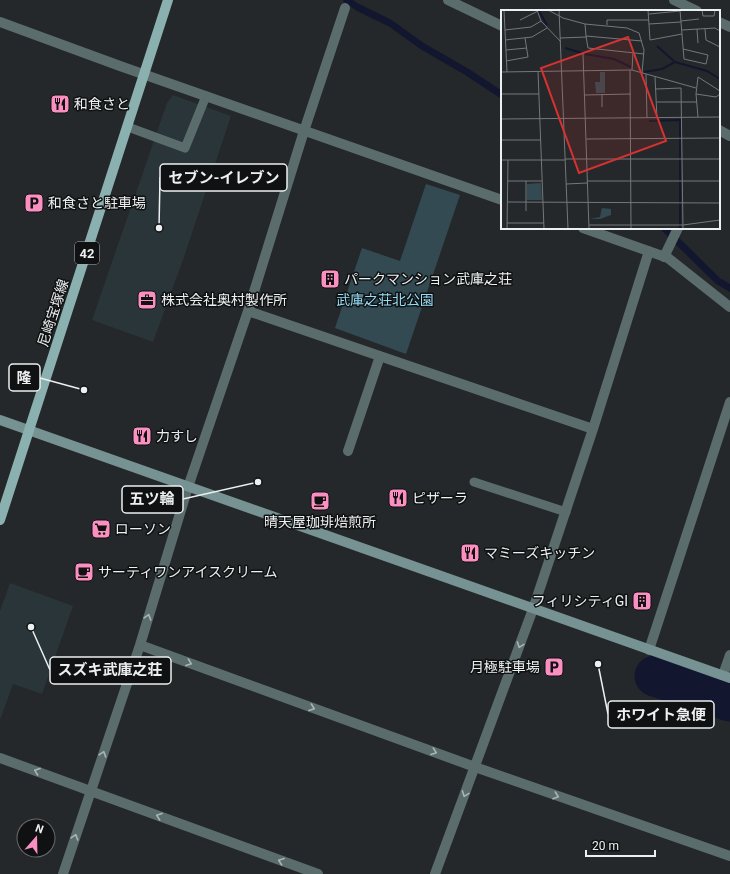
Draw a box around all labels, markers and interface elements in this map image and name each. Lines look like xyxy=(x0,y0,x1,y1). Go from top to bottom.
inset map xyxy=(501,10,720,229)
restaurant icon: 和食さと xyxy=(49,93,71,115)
place label: 和食さと xyxy=(74,96,130,112)
callout: セブン-イレブン xyxy=(160,164,287,191)
text: セブン-イレブン xyxy=(169,169,279,187)
parking icon: 和食さと駐車場 xyxy=(23,192,45,214)
place label: 和食さと駐車場 xyxy=(48,195,146,211)
road number: 42 xyxy=(75,242,99,264)
building icon: パークマンション武庫之荘 xyxy=(319,268,341,290)
place label: パークマンション武庫之荘 xyxy=(344,271,512,287)
street label: 尼崎宝塚線 xyxy=(35,277,71,349)
office icon: 株式会社奥村製作所 xyxy=(136,289,158,311)
place label: 株式会社奥村製作所 xyxy=(161,292,287,308)
park label: 武庫之荘北公園 xyxy=(336,292,434,308)
callout: 隆 xyxy=(9,364,40,391)
text: 隆 xyxy=(16,369,32,387)
restaurant icon: 力すし xyxy=(131,425,153,447)
place label: 力すし xyxy=(156,428,198,444)
callout: 五ツ輪 xyxy=(122,486,183,513)
restaurant icon: ピザーラ xyxy=(387,487,409,509)
text: 五ツ輪 xyxy=(129,490,175,508)
cafe icon: 晴天屋珈琲焙煎所 xyxy=(309,490,331,512)
place label: ピザーラ xyxy=(412,490,468,506)
place label: 晴天屋珈琲焙煎所 xyxy=(264,514,376,530)
supermarket icon: ローソン xyxy=(90,518,112,540)
place label: ローソン xyxy=(115,521,171,537)
restaurant icon: マミーズキッチン xyxy=(459,542,481,564)
place label: マミーズキッチン xyxy=(484,545,595,561)
cafe icon: サーティワンアイスクリーム xyxy=(73,561,95,583)
place label: サーティワンアイスクリーム xyxy=(98,564,278,580)
building icon: フィリシティGI xyxy=(631,590,653,612)
place label: フィリシティGI xyxy=(532,593,628,609)
one-way arrow xyxy=(143,614,152,621)
one-way arrow xyxy=(516,642,524,649)
parking icon: 月極駐車場 xyxy=(543,656,565,678)
callout: スズキ武庫之荘 xyxy=(50,657,171,684)
one-way arrow xyxy=(186,658,193,667)
place label: 月極駐車場 xyxy=(470,659,540,675)
text: スズキ武庫之荘 xyxy=(57,661,163,679)
callout: ホワイト急便 xyxy=(608,701,714,728)
one-way arrow xyxy=(308,703,315,711)
text: ホワイト急便 xyxy=(616,706,706,724)
one-way arrow xyxy=(430,748,437,756)
one-way arrow xyxy=(98,751,107,758)
one-way arrow xyxy=(34,768,41,776)
one-way arrow xyxy=(462,790,470,797)
one-way arrow xyxy=(553,791,560,799)
one-way arrow xyxy=(156,812,163,821)
north arrow xyxy=(16,818,56,858)
text: N xyxy=(33,822,45,837)
scale bar xyxy=(586,832,655,858)
one-way arrow xyxy=(71,834,79,841)
text: 20 m xyxy=(592,839,619,853)
one-way arrow xyxy=(278,857,285,865)

